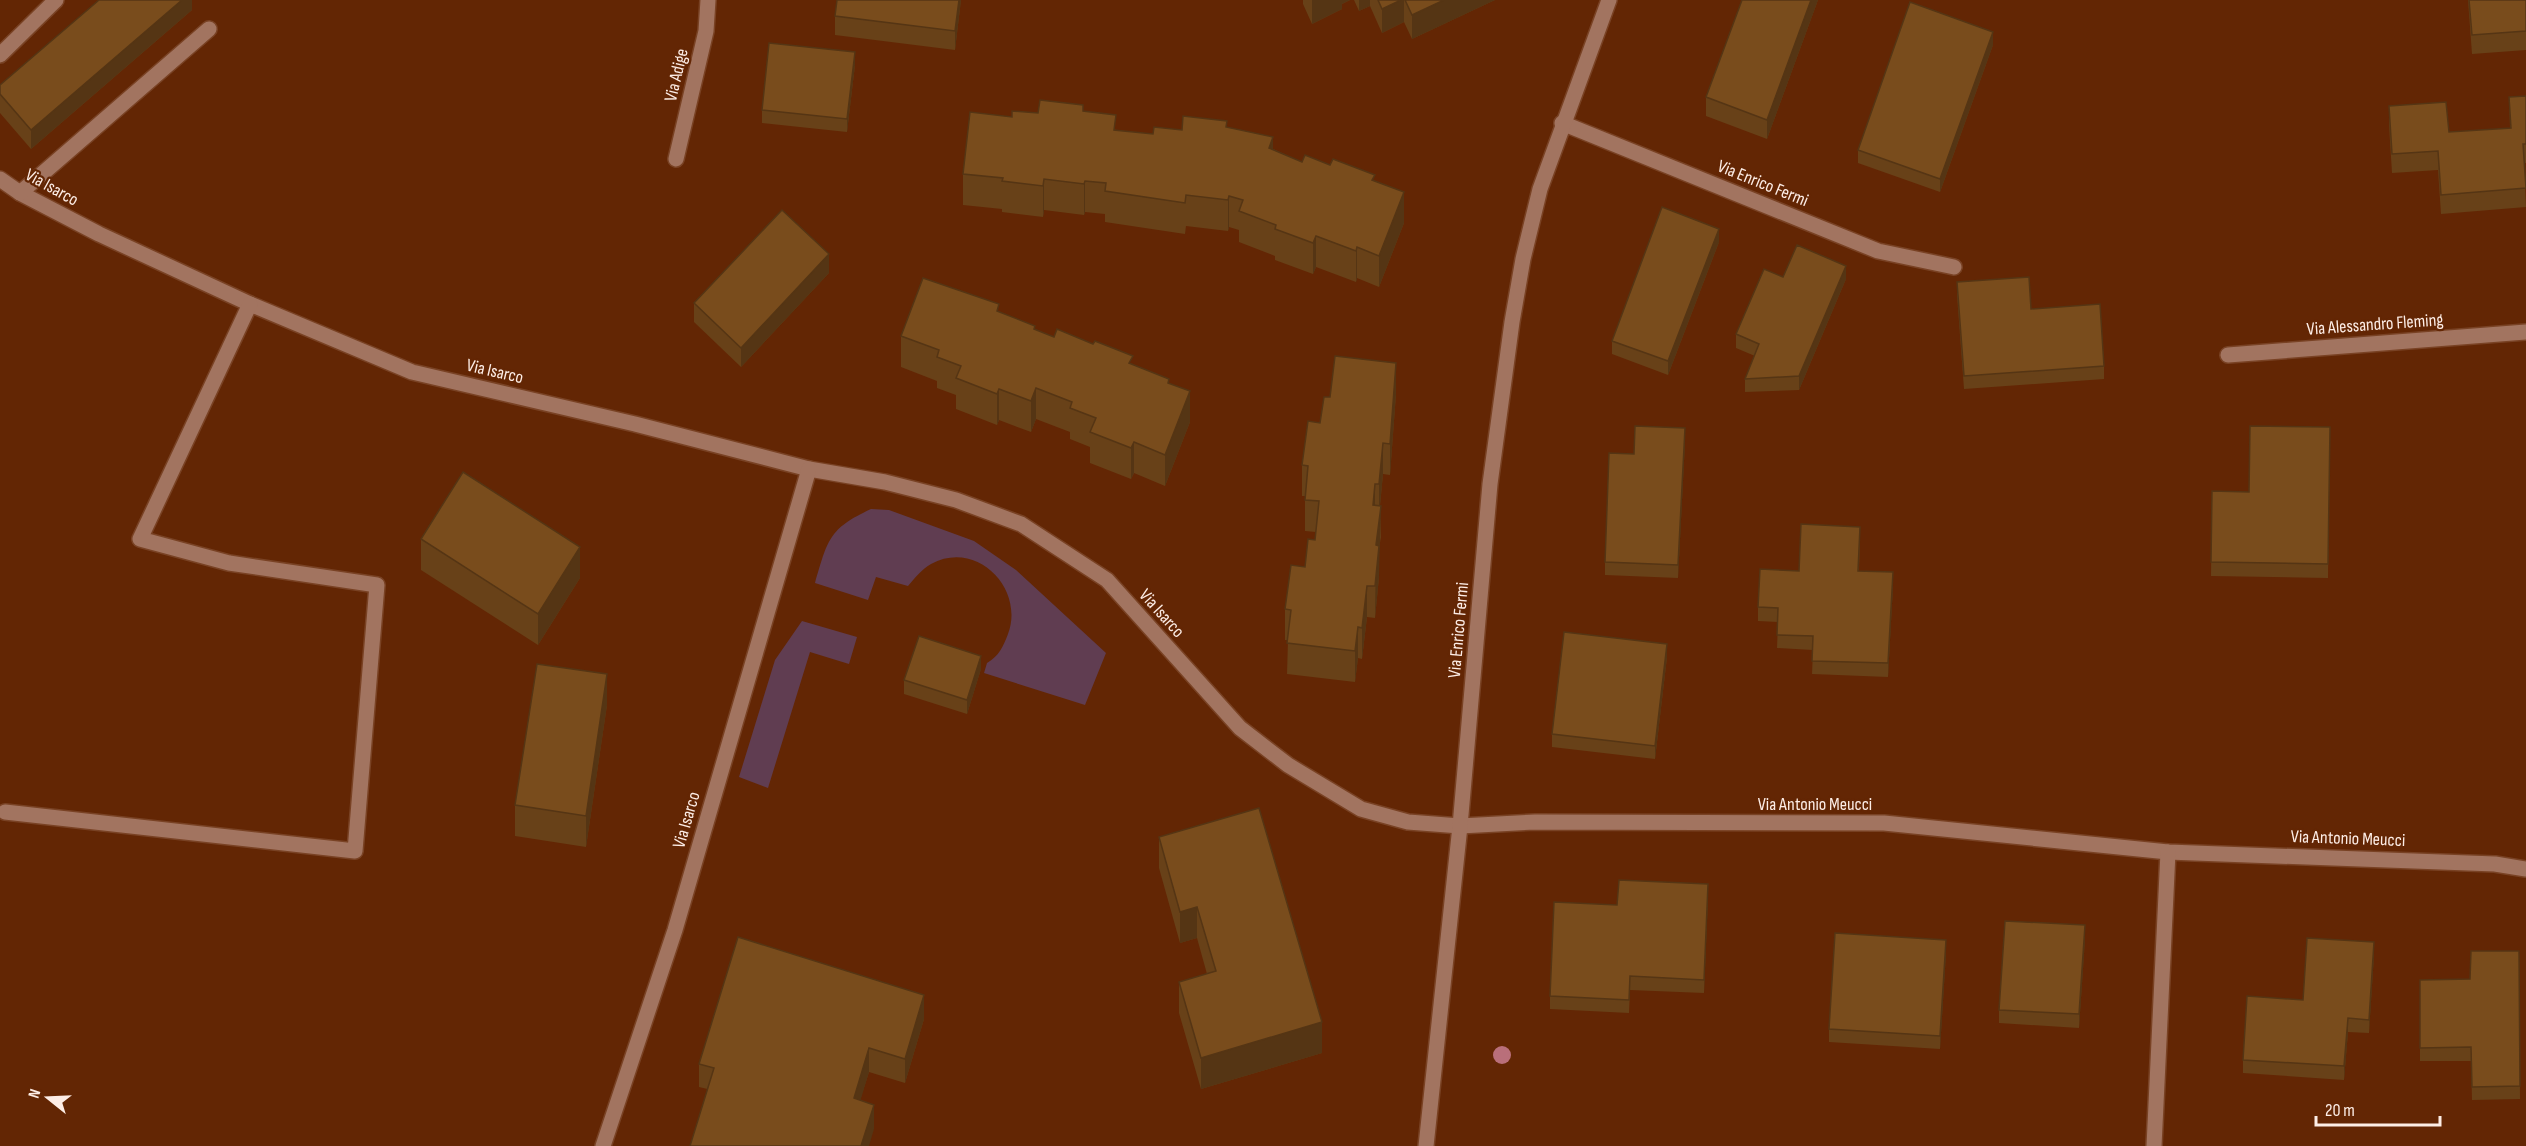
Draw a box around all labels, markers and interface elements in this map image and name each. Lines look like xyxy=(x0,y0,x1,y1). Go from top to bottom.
street label: Via Adige xyxy=(660,46,693,104)
street label: Via Enrico Fermi xyxy=(1714,156,1811,211)
street label: Via Isarco xyxy=(21,164,82,211)
street label: Via Alessandro Fleming xyxy=(2306,309,2444,340)
street label: Via Isarco xyxy=(464,355,525,388)
street label: Via Enrico Fermi xyxy=(1444,581,1473,679)
street label: Via Isarco xyxy=(1135,585,1189,642)
street label: Via Isarco xyxy=(668,790,705,851)
street label: Via Antonio Meucci xyxy=(1758,794,1872,815)
street label: Via Antonio Meucci xyxy=(2290,826,2406,851)
north arrow xyxy=(18,1068,78,1128)
text: N xyxy=(25,1087,46,1101)
scale bar xyxy=(2316,1089,2440,1127)
text: 20 m xyxy=(2325,1100,2355,1121)

